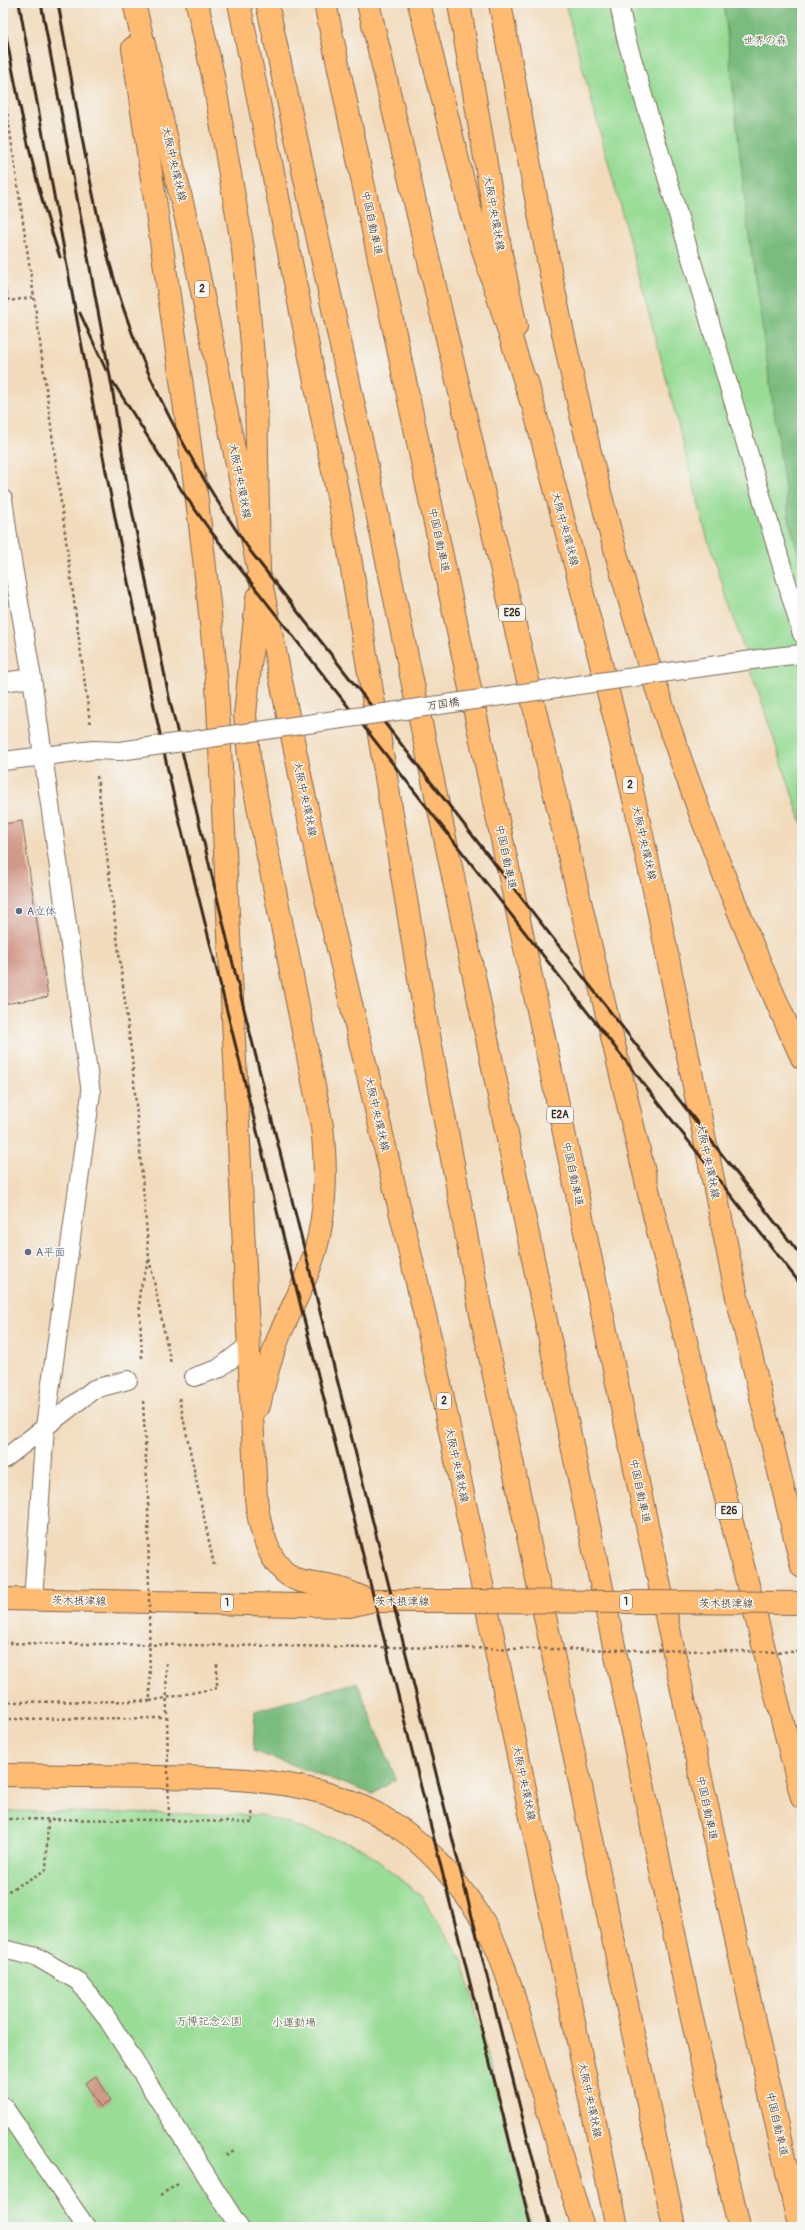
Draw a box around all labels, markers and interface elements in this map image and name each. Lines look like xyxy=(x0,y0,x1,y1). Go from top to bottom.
park label: 世界の森 xyxy=(743,34,787,47)
street label: 大阪中央環状線 xyxy=(159,125,189,203)
street label: 大阪中央環状線 xyxy=(481,174,507,252)
street label: 中国自動車道 xyxy=(359,189,385,257)
road number: 2 xyxy=(195,281,209,297)
street label: 大阪中央環状線 xyxy=(226,442,254,520)
street label: 大阪中央環状線 xyxy=(549,490,581,568)
street label: 中国自動車道 xyxy=(426,506,452,574)
road number: E26 xyxy=(499,605,525,621)
street label: 万国橋 xyxy=(426,695,460,713)
street label: 大阪中央環状線 xyxy=(291,760,319,838)
road number: 2 xyxy=(623,777,637,793)
street label: 大阪中央環状線 xyxy=(629,804,659,882)
street label: 中国自動車道 xyxy=(493,823,519,891)
place label: A立体 xyxy=(27,905,56,918)
marker: A立体 xyxy=(14,906,24,916)
street label: 大阪中央環状線 xyxy=(362,1075,392,1153)
road number: E2A xyxy=(547,1107,573,1123)
street label: 大阪中央環状線 xyxy=(694,1122,722,1200)
street label: 中国自動車道 xyxy=(560,1140,586,1208)
place label: A平面 xyxy=(36,1246,65,1259)
marker: A平面 xyxy=(23,1247,33,1257)
road number: 2 xyxy=(437,1393,451,1409)
street label: 大阪中央環状線 xyxy=(443,1426,471,1504)
street label: 中国自動車道 xyxy=(627,1457,653,1525)
road number: E26 xyxy=(716,1503,742,1519)
street label: 茨木摂津線 xyxy=(51,1594,107,1608)
road number: 1 xyxy=(620,1594,632,1610)
road number: 1 xyxy=(221,1595,233,1611)
street label: 茨木摂津線 xyxy=(375,1595,430,1608)
street label: 茨木摂津線 xyxy=(699,1597,754,1610)
street label: 大阪中央環状線 xyxy=(510,1744,538,1822)
street label: 中国自動車道 xyxy=(694,1774,720,1842)
park label: 万博記念公園 xyxy=(176,2015,242,2028)
park label: 小運動場 xyxy=(272,2016,316,2029)
street label: 大阪中央環状線 xyxy=(576,2061,604,2139)
street label: 中国自動車道 xyxy=(763,2090,791,2158)

